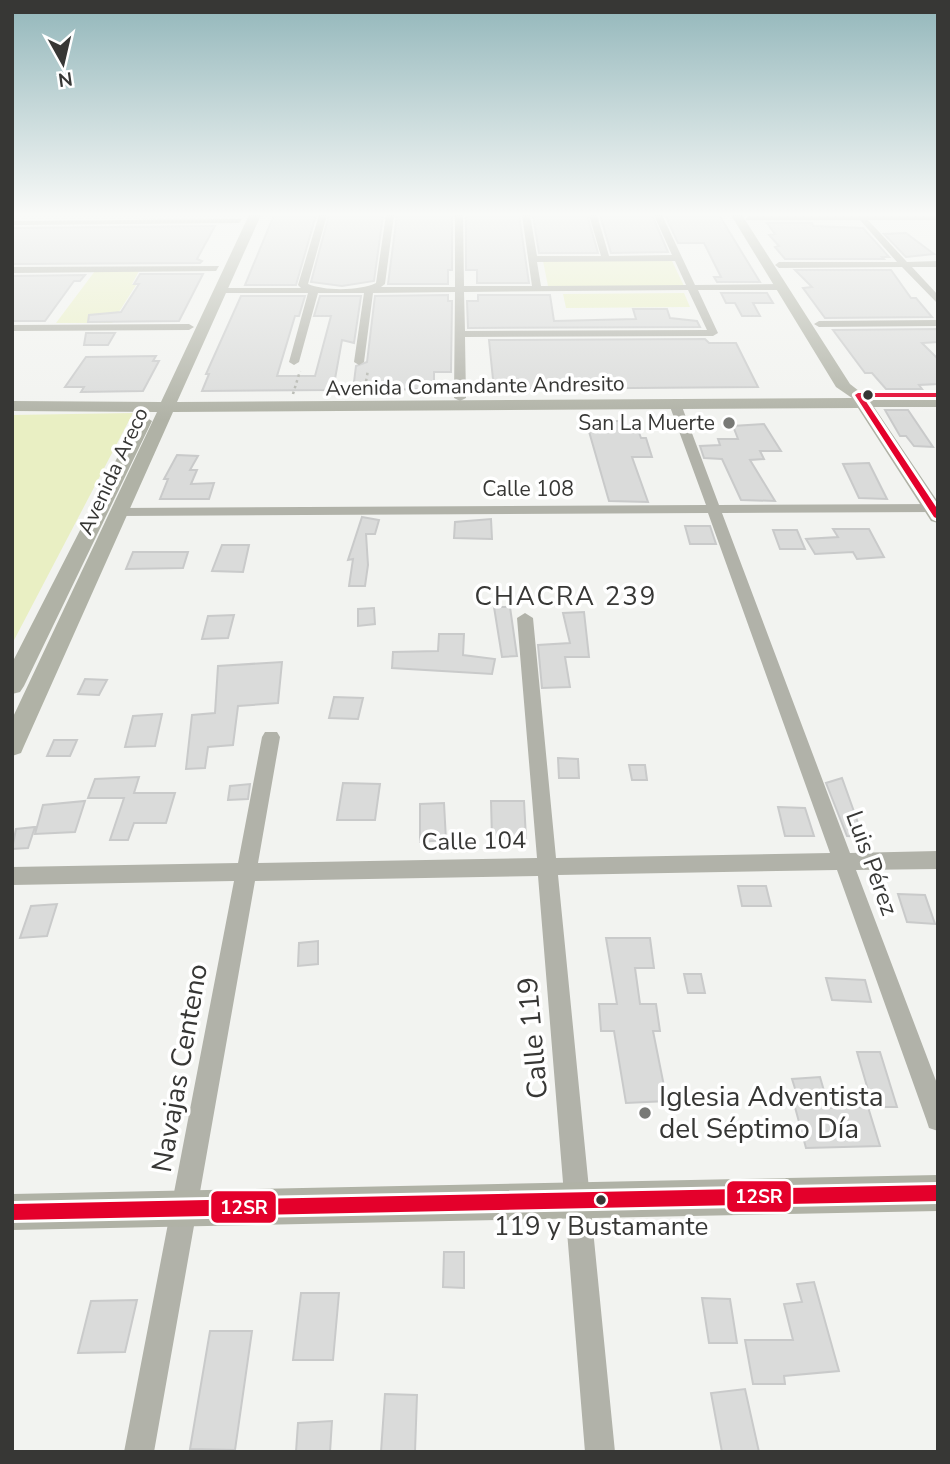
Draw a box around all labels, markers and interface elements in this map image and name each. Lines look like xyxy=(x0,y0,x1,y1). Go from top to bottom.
north arrow xyxy=(28,28,98,98)
text: N xyxy=(56,65,74,93)
street label: Avenida Comandante Andresito xyxy=(325,369,625,403)
unlabelled marker xyxy=(861,388,875,402)
street label: Avenida Areco xyxy=(71,403,155,539)
place label: San La Muerte xyxy=(578,409,715,437)
marker: San La Muerte xyxy=(721,415,737,431)
street label: Calle 108 xyxy=(482,475,574,503)
district label: CHACRA 239 xyxy=(475,579,657,614)
street label: Luis Pérez xyxy=(838,806,906,920)
street label: Calle 104 xyxy=(421,824,527,858)
street label: Navajas Centeno xyxy=(143,961,217,1175)
street label: Calle 119 xyxy=(509,975,557,1101)
place label: Iglesia Adventista del Séptimo Día xyxy=(659,1078,884,1148)
marker: Iglesia Adventista del Séptimo Día xyxy=(637,1105,653,1121)
line badge: 12SR xyxy=(726,1180,792,1213)
text: 12SR xyxy=(735,1184,783,1210)
line badge: 12SR xyxy=(210,1190,277,1224)
marker: 119 y Bustamante xyxy=(594,1193,608,1207)
text: 12SR xyxy=(220,1195,268,1221)
place label: 119 y Bustamante xyxy=(494,1209,708,1244)

